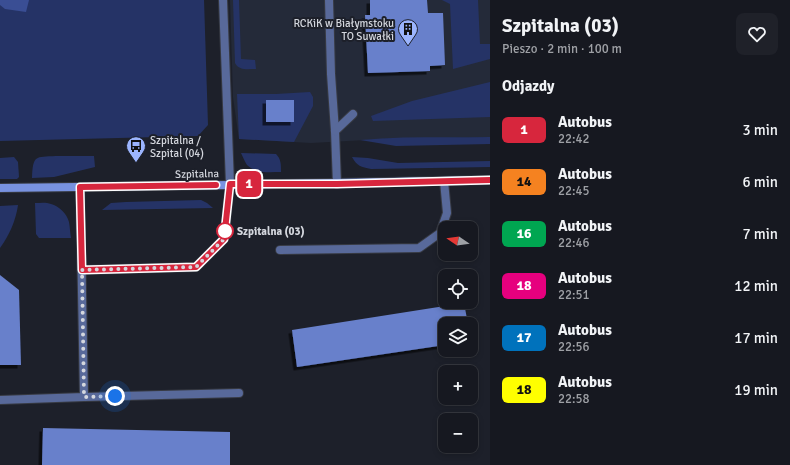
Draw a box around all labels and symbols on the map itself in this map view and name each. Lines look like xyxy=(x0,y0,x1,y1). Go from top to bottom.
place label: RCKiK w Białymstoku TO Suwałki xyxy=(293,17,394,43)
building icon: RCKiK w Białymstoku TO Suwałki xyxy=(397,18,419,46)
place label: Szpitalna / Szpital (04) xyxy=(150,134,204,160)
bus stop icon: Szpitalna / Szpital (04) xyxy=(125,135,147,163)
street label: Szpitalna xyxy=(175,167,219,181)
line badge: 1 xyxy=(236,171,262,197)
north arrow xyxy=(438,221,478,261)
marker: Szpitalna (03) xyxy=(216,222,234,240)
place label: Szpitalna (03) xyxy=(237,225,305,238)
your location xyxy=(105,386,125,406)

